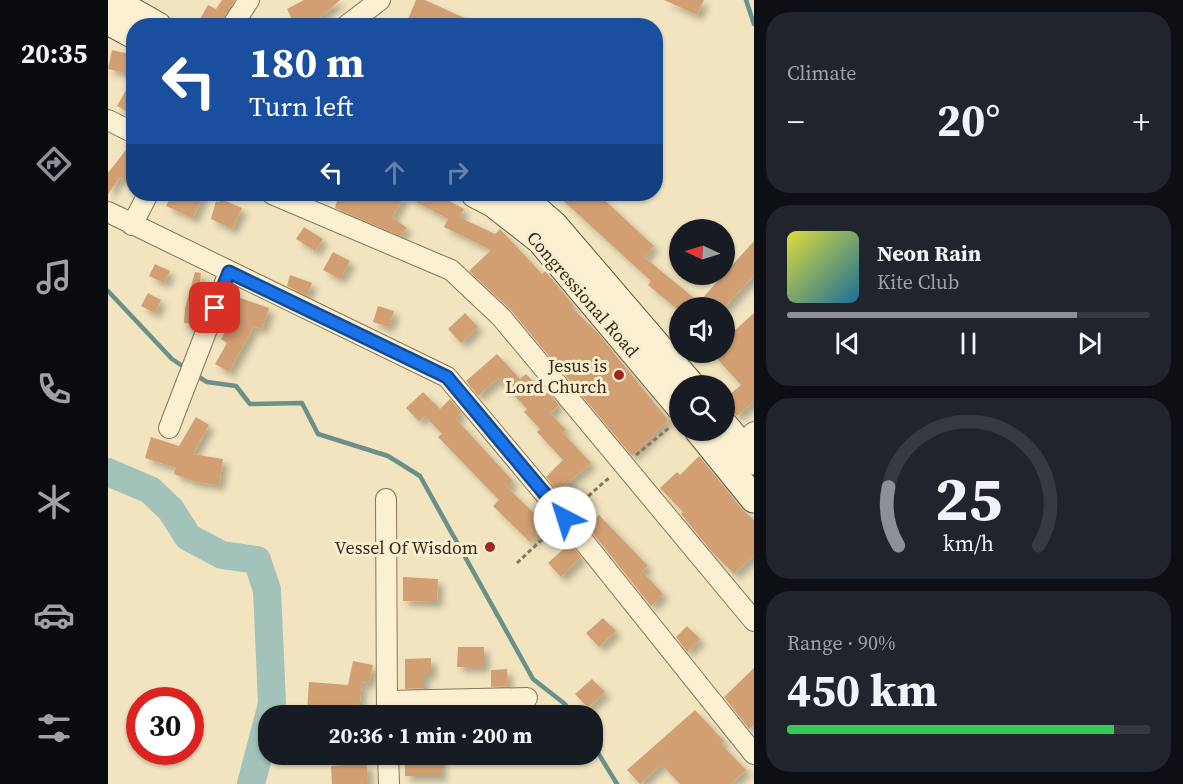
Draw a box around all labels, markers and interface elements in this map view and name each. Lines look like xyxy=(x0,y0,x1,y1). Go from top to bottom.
text: 180 m xyxy=(249,33,364,91)
text: 20:35 xyxy=(21,35,87,72)
icon: left xyxy=(150,42,228,120)
text: Climate xyxy=(787,59,856,87)
text: Turn left xyxy=(249,88,353,125)
text: 20° xyxy=(937,89,1000,151)
text: − xyxy=(787,99,805,144)
text: + xyxy=(1132,99,1150,144)
icon: directions xyxy=(33,143,75,185)
icon: left xyxy=(315,156,348,189)
icon: ahead xyxy=(378,156,411,189)
icon: right xyxy=(441,156,474,189)
north arrow xyxy=(669,219,735,285)
map controls xyxy=(669,219,735,441)
street label: Congressional Road xyxy=(521,226,645,362)
text: Neon Rain xyxy=(877,238,981,268)
icon: music xyxy=(33,256,75,298)
text: Kite Club xyxy=(877,268,959,296)
pin xyxy=(189,282,240,333)
icon: arrive xyxy=(198,291,231,324)
button: sound xyxy=(669,297,735,363)
icon: previous xyxy=(831,327,864,360)
icon: pause xyxy=(952,327,985,360)
icon: next xyxy=(1073,327,1106,360)
place label: Jesus is Lord Church xyxy=(505,353,607,399)
icon: phone xyxy=(33,368,75,410)
marker: Jesus is Lord Church xyxy=(612,368,626,382)
button: search xyxy=(669,375,735,441)
text: 25 xyxy=(935,455,1002,541)
icon: climate xyxy=(33,481,75,523)
position arrow xyxy=(533,486,597,550)
text: km/h xyxy=(943,529,994,558)
place label: Vessel Of Wisdom xyxy=(335,535,478,560)
marker: Vessel Of Wisdom xyxy=(483,540,497,554)
icon: car xyxy=(33,594,75,636)
text: Range · 90% xyxy=(787,629,896,657)
text: 450 km xyxy=(787,659,938,721)
speed limit sign: 30 xyxy=(126,687,204,765)
icon: filters xyxy=(33,707,75,749)
text: 20:36 · 1 min · 200 m xyxy=(329,720,532,750)

